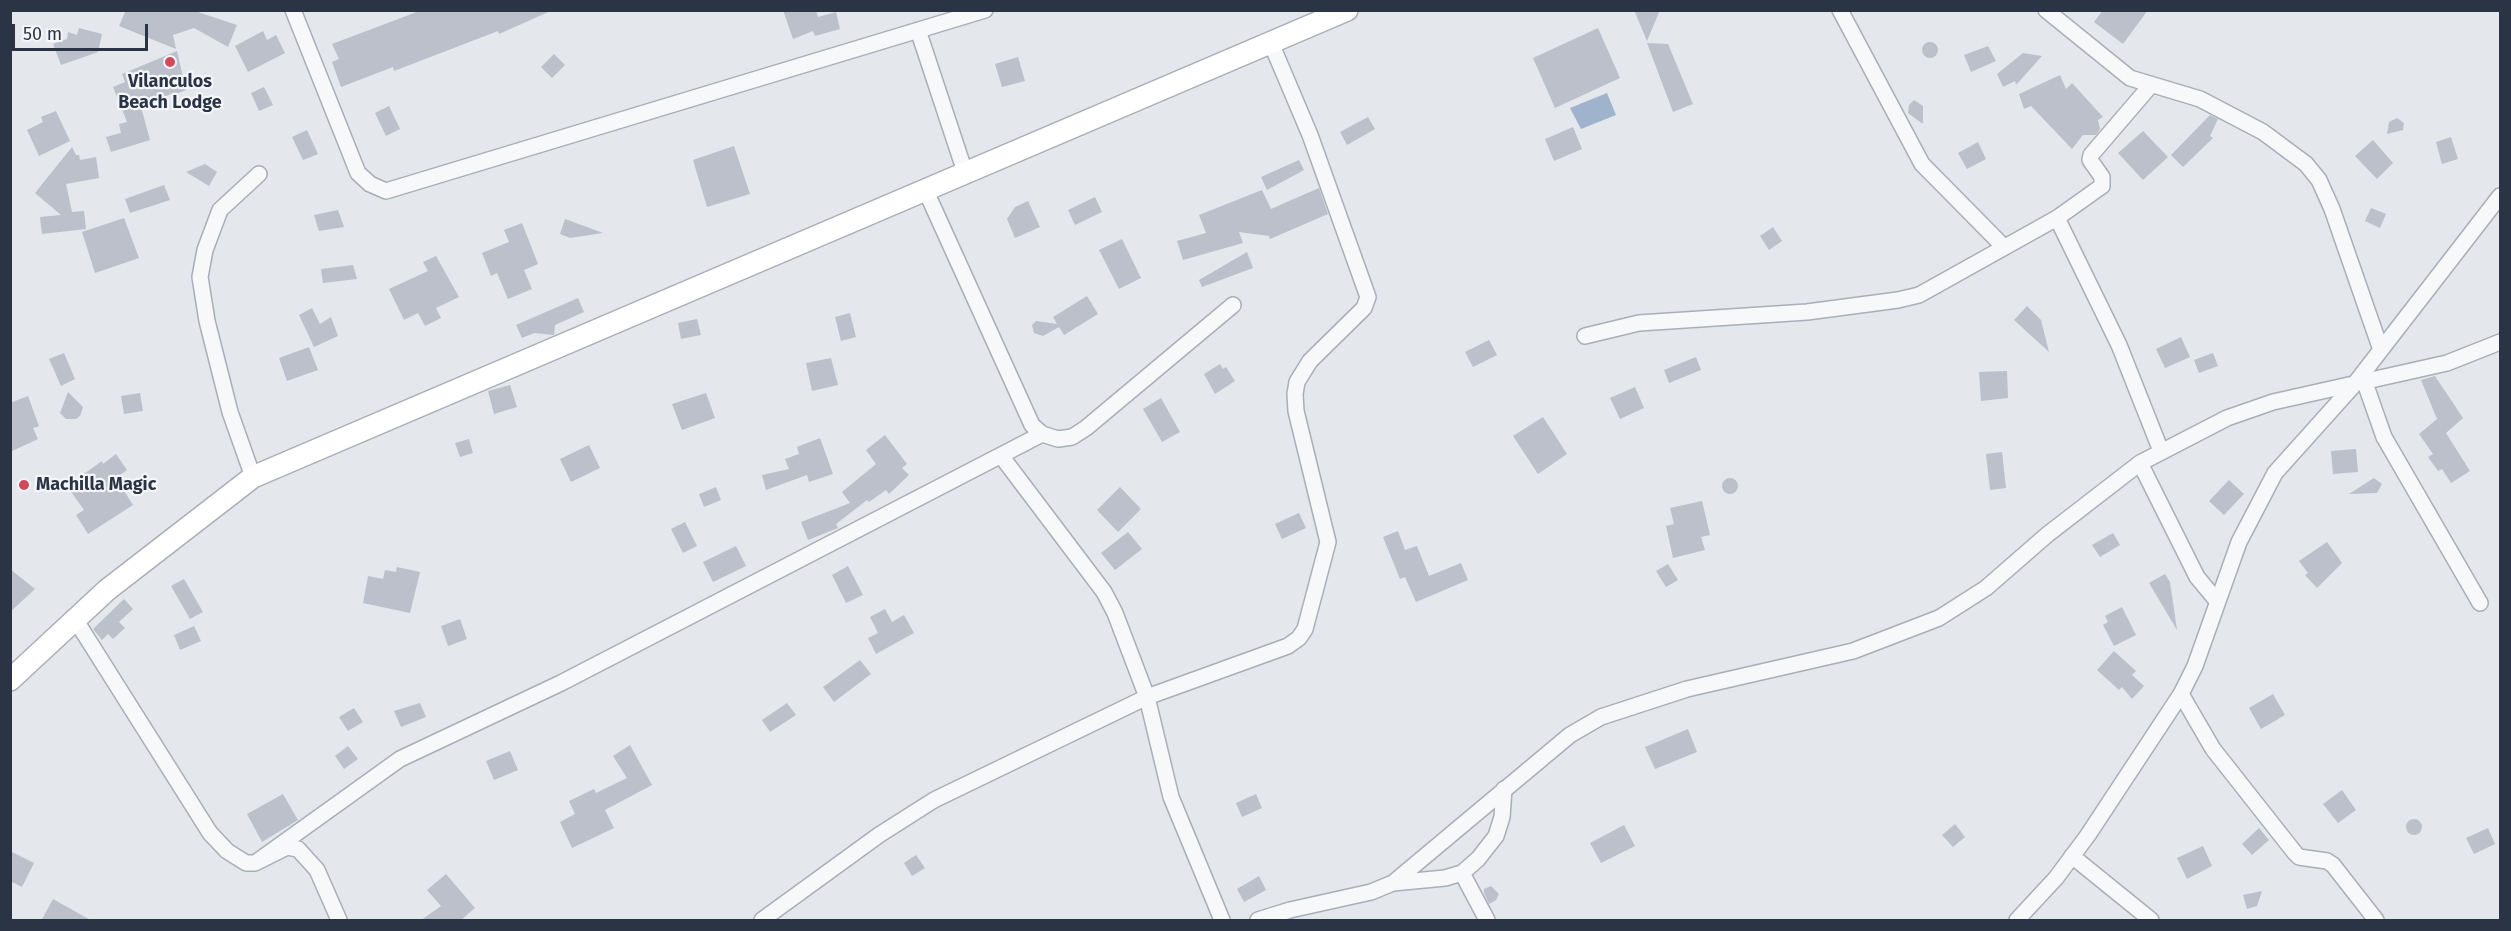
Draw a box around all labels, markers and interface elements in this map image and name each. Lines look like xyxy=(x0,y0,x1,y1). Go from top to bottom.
scale bar xyxy=(15,12,152,50)
text: 50 m xyxy=(23,23,62,45)
marker: Vilanculos Beach Lodge xyxy=(163,55,177,69)
place label: Vilanculos Beach Lodge xyxy=(118,71,222,113)
place label: Machilla Magic xyxy=(36,474,156,496)
marker: Machilla Magic xyxy=(17,478,31,492)

